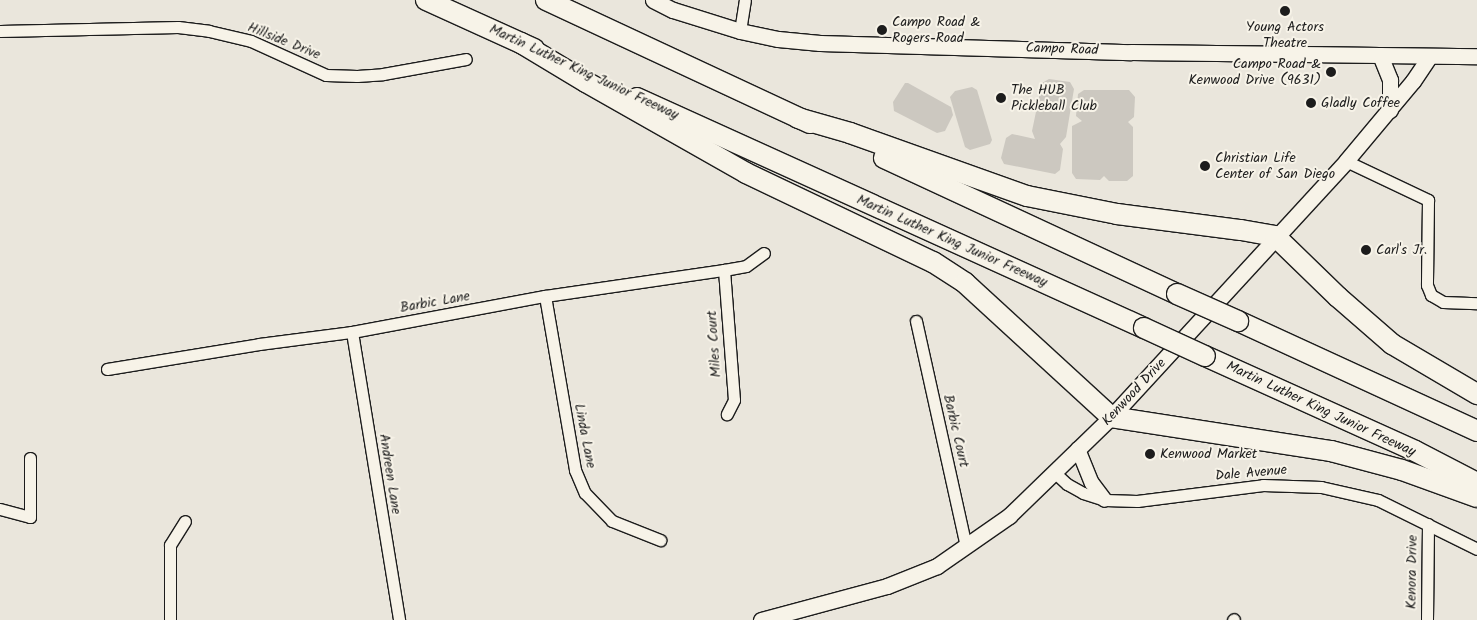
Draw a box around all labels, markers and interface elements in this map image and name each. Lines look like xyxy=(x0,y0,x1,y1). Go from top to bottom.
marker: Young Actors Theatre xyxy=(1279,5,1291,17)
place label: Campo Road & Rogers Road xyxy=(892,14,980,46)
street label: Hillside Drive xyxy=(245,19,323,63)
place label: Young Actors Theatre xyxy=(1246,19,1324,52)
street label: Martin Luther King Junior Freeway xyxy=(487,21,681,123)
marker: Campo Road & Rogers Road xyxy=(876,24,888,36)
street label: Campo Road xyxy=(1025,39,1099,59)
place label: Campo Road & Kenwood Drive (9631) xyxy=(1189,56,1321,88)
marker: Campo Road & Kenwood Drive (9631) xyxy=(1325,66,1337,78)
place label: The HUB Pickleball Club xyxy=(1011,82,1097,114)
marker: The HUB Pickleball Club xyxy=(995,92,1007,104)
place label: Gladly Coffee xyxy=(1321,95,1400,111)
marker: Gladly Coffee xyxy=(1305,97,1317,109)
place label: Christian Life Center of San Diego xyxy=(1215,150,1335,182)
marker: Christian Life Center of San Diego xyxy=(1199,160,1211,172)
street label: Martin Luther King Junior Freeway xyxy=(854,191,1050,291)
place label: Carl's Jr. xyxy=(1376,242,1427,258)
marker: Carl's Jr. xyxy=(1360,244,1372,256)
street label: Barbic Lane xyxy=(399,288,471,316)
street label: Miles Court xyxy=(703,310,725,378)
street label: Kenwood Drive xyxy=(1099,355,1169,429)
street label: Martin Luther King Junior Freeway xyxy=(1224,358,1418,460)
street label: Barbic Court xyxy=(939,393,973,469)
street label: Linda Lane xyxy=(570,402,600,470)
street label: Andreen Lane xyxy=(375,433,405,515)
place label: Kenwood Market xyxy=(1160,446,1257,462)
marker: Kenwood Market xyxy=(1144,448,1156,460)
street label: Dale Avenue xyxy=(1214,461,1288,485)
street label: Kenora Drive xyxy=(1403,535,1421,609)

